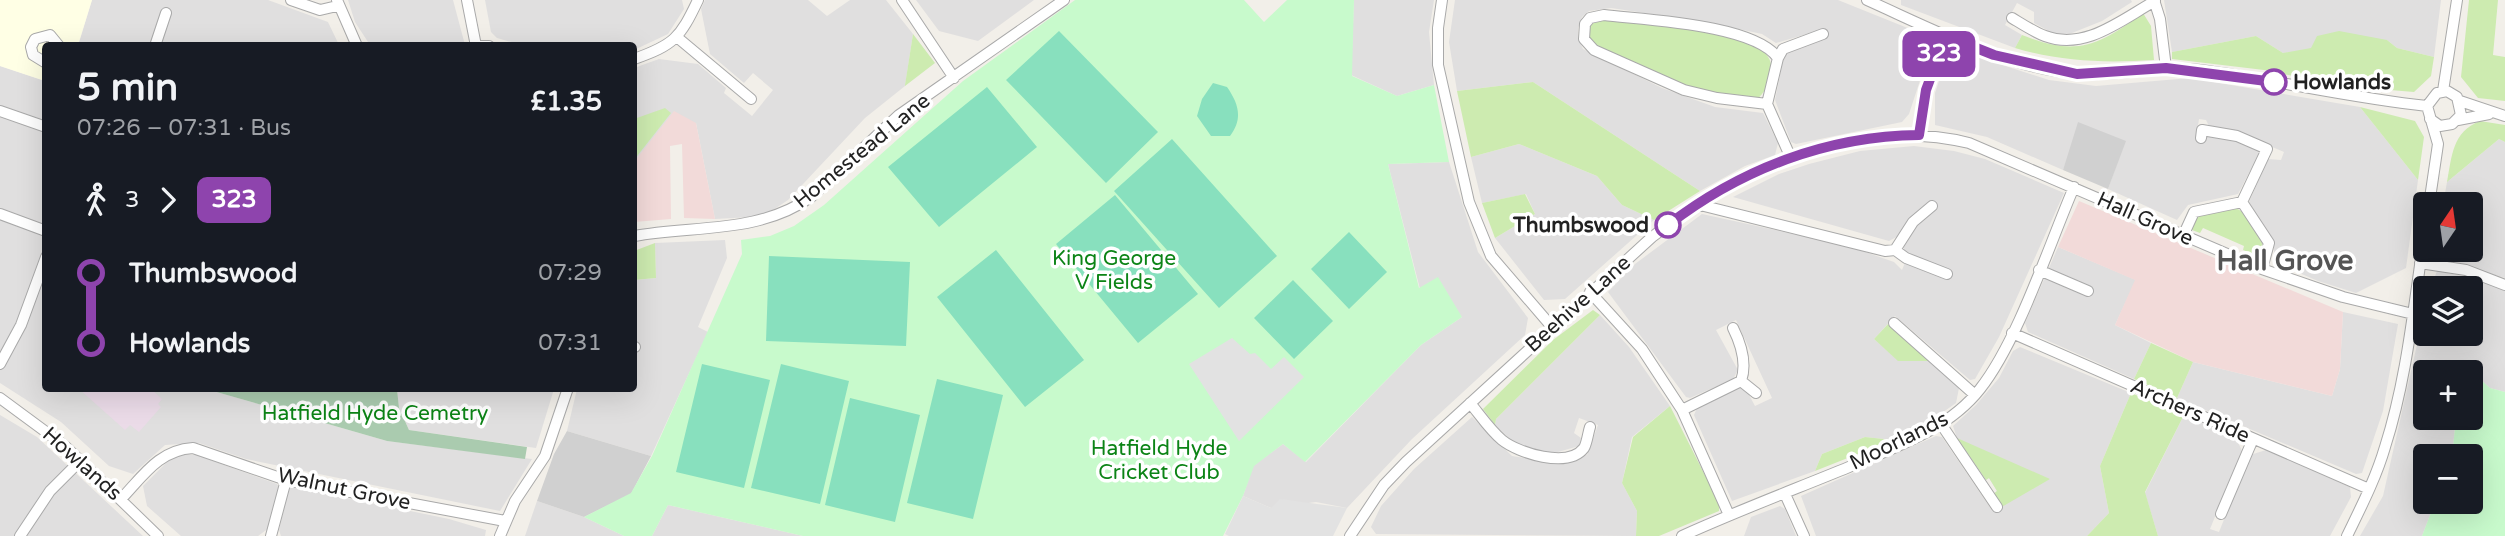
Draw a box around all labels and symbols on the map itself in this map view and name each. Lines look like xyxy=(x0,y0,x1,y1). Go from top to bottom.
line badge: 323 xyxy=(1899,31,1979,77)
marker: Howlands xyxy=(2261,69,2287,95)
place label: Howlands xyxy=(2293,70,2391,95)
street label: Homestead Lane xyxy=(789,88,935,214)
street label: Hall Grove xyxy=(2093,187,2197,251)
north arrow xyxy=(2413,192,2483,262)
marker: Thumbswood xyxy=(1655,212,1681,238)
place label: Thumbswood xyxy=(1512,213,1649,238)
district label: Hall Grove xyxy=(2217,244,2354,278)
park label: King George V Fields xyxy=(1052,246,1176,295)
street label: Beehive Lane xyxy=(1520,250,1636,358)
street label: Archers Ride xyxy=(2126,374,2254,449)
park label: Hatfield Hyde Cemetry xyxy=(262,401,488,426)
street label: Moorlands xyxy=(1846,406,1952,476)
street label: Howlands xyxy=(37,422,127,506)
park label: Hatfield Hyde Cricket Club xyxy=(1091,436,1227,485)
street label: Walnut Grove xyxy=(275,463,413,515)

